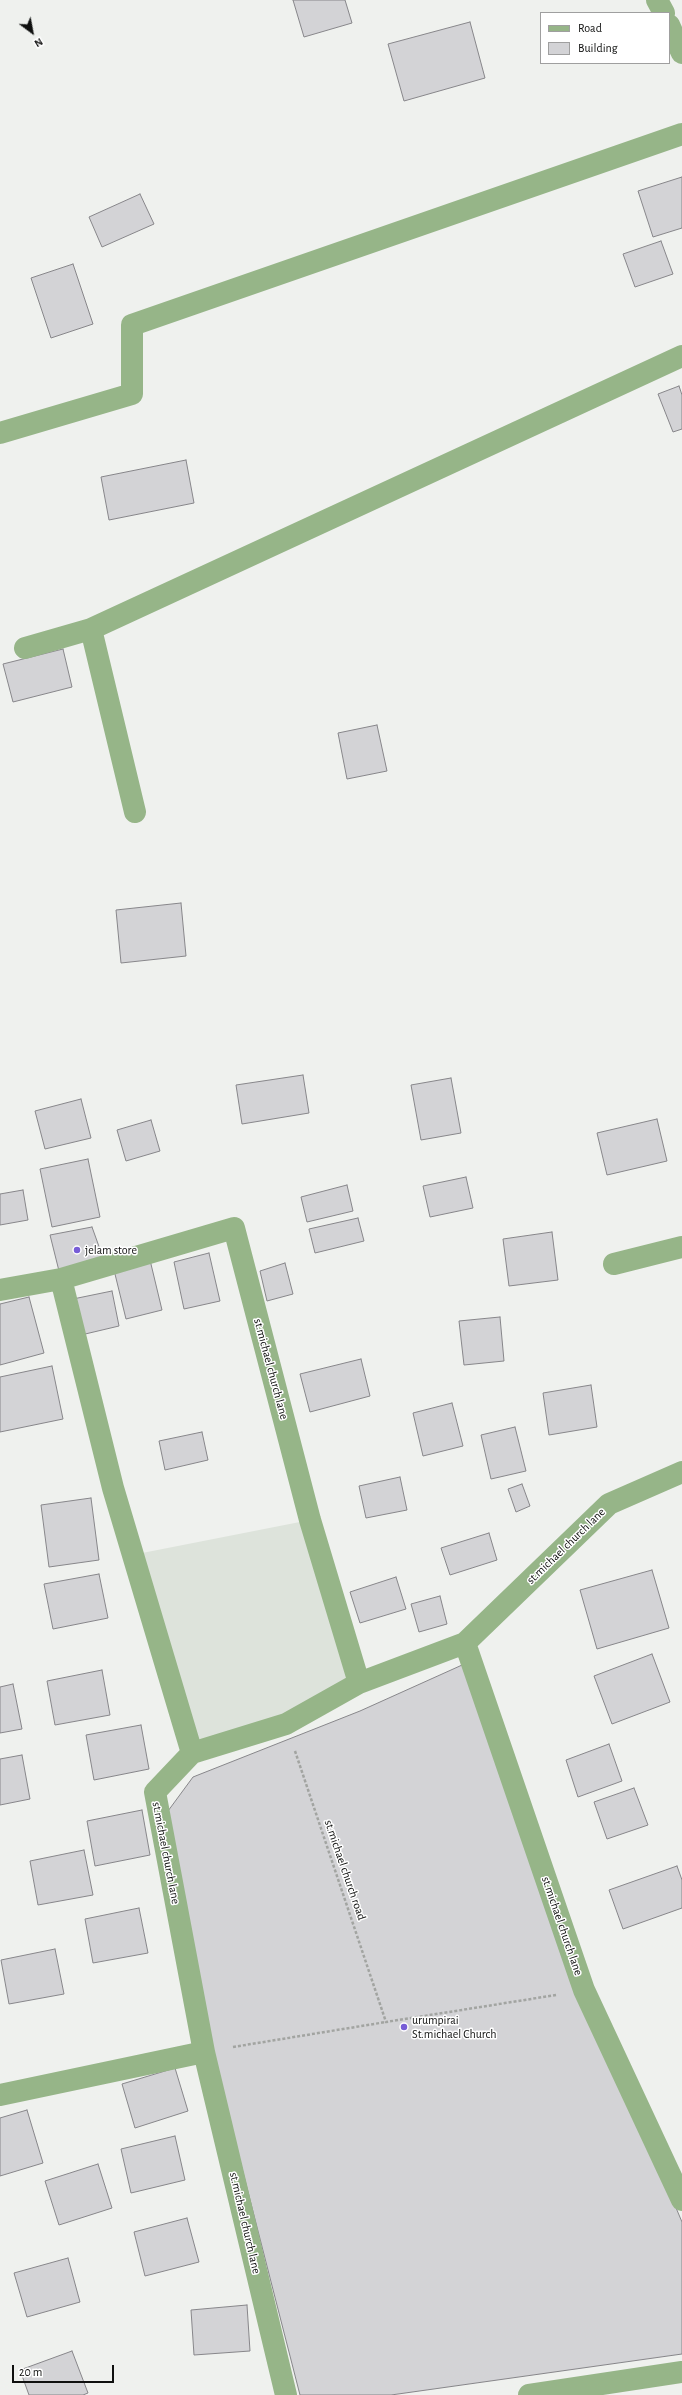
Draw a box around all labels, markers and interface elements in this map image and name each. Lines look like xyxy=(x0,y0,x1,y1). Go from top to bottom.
north arrow xyxy=(12,12,52,52)
legend xyxy=(540,12,670,64)
text: Road xyxy=(578,22,602,34)
text: N xyxy=(32,36,45,49)
text: Building xyxy=(578,42,618,54)
place label: jelam store xyxy=(85,1243,137,1257)
marker: jelam store xyxy=(72,1245,82,1255)
street label: st.michael church lane xyxy=(251,1317,291,1421)
street label: st.michael church lane xyxy=(524,1505,608,1587)
street label: st.michael church lane xyxy=(149,1801,183,1905)
street label: st.michael church road xyxy=(321,1818,369,1922)
street label: st.michael church lane xyxy=(538,1875,586,1977)
place label: urumpirai St.michael Church xyxy=(412,2013,496,2041)
marker: urumpirai St.michael Church xyxy=(399,2022,409,2032)
street label: st.michael church lane xyxy=(226,2171,264,2275)
scale bar xyxy=(14,2357,116,2383)
text: 20 m xyxy=(19,2366,42,2378)

